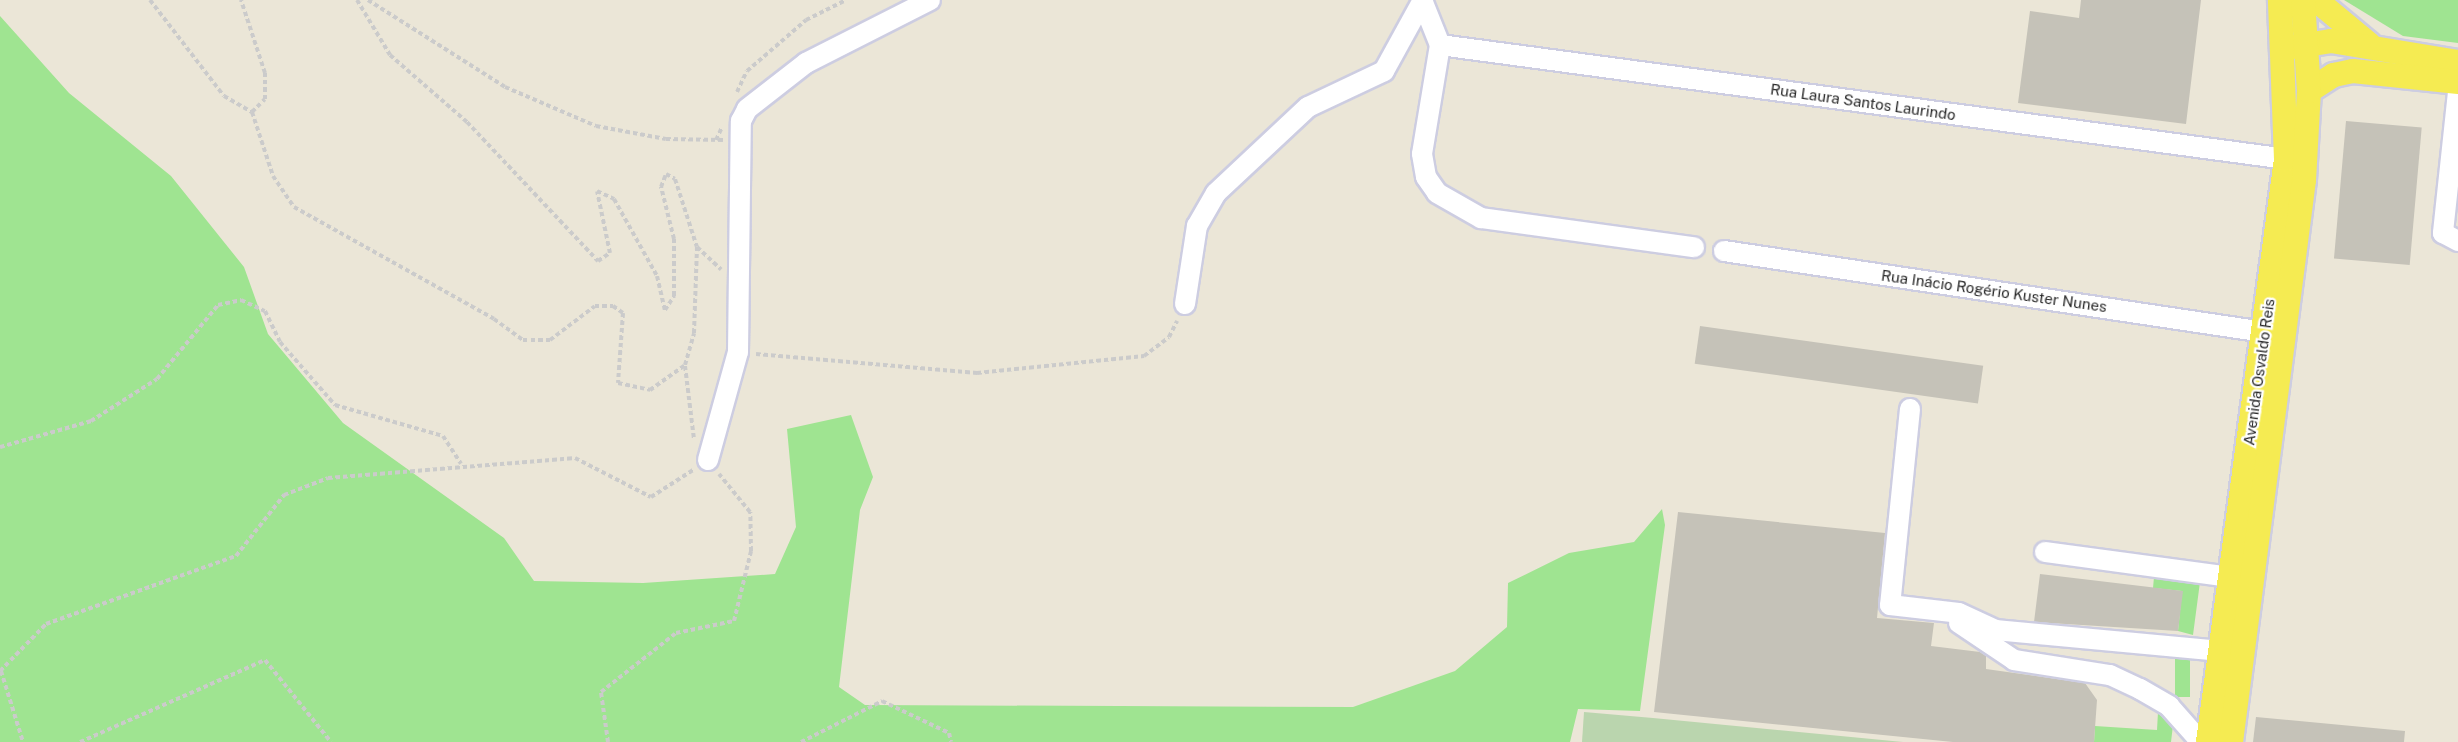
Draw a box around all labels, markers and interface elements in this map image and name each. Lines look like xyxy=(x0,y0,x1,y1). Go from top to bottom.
street label: Rua Laura Santos Laurindo xyxy=(1769,80,1957,124)
street label: Rua Inácio Rogério Kuster Nunes xyxy=(1880,266,2108,316)
street label: Avenida Osvaldo Reis xyxy=(2240,297,2278,447)

